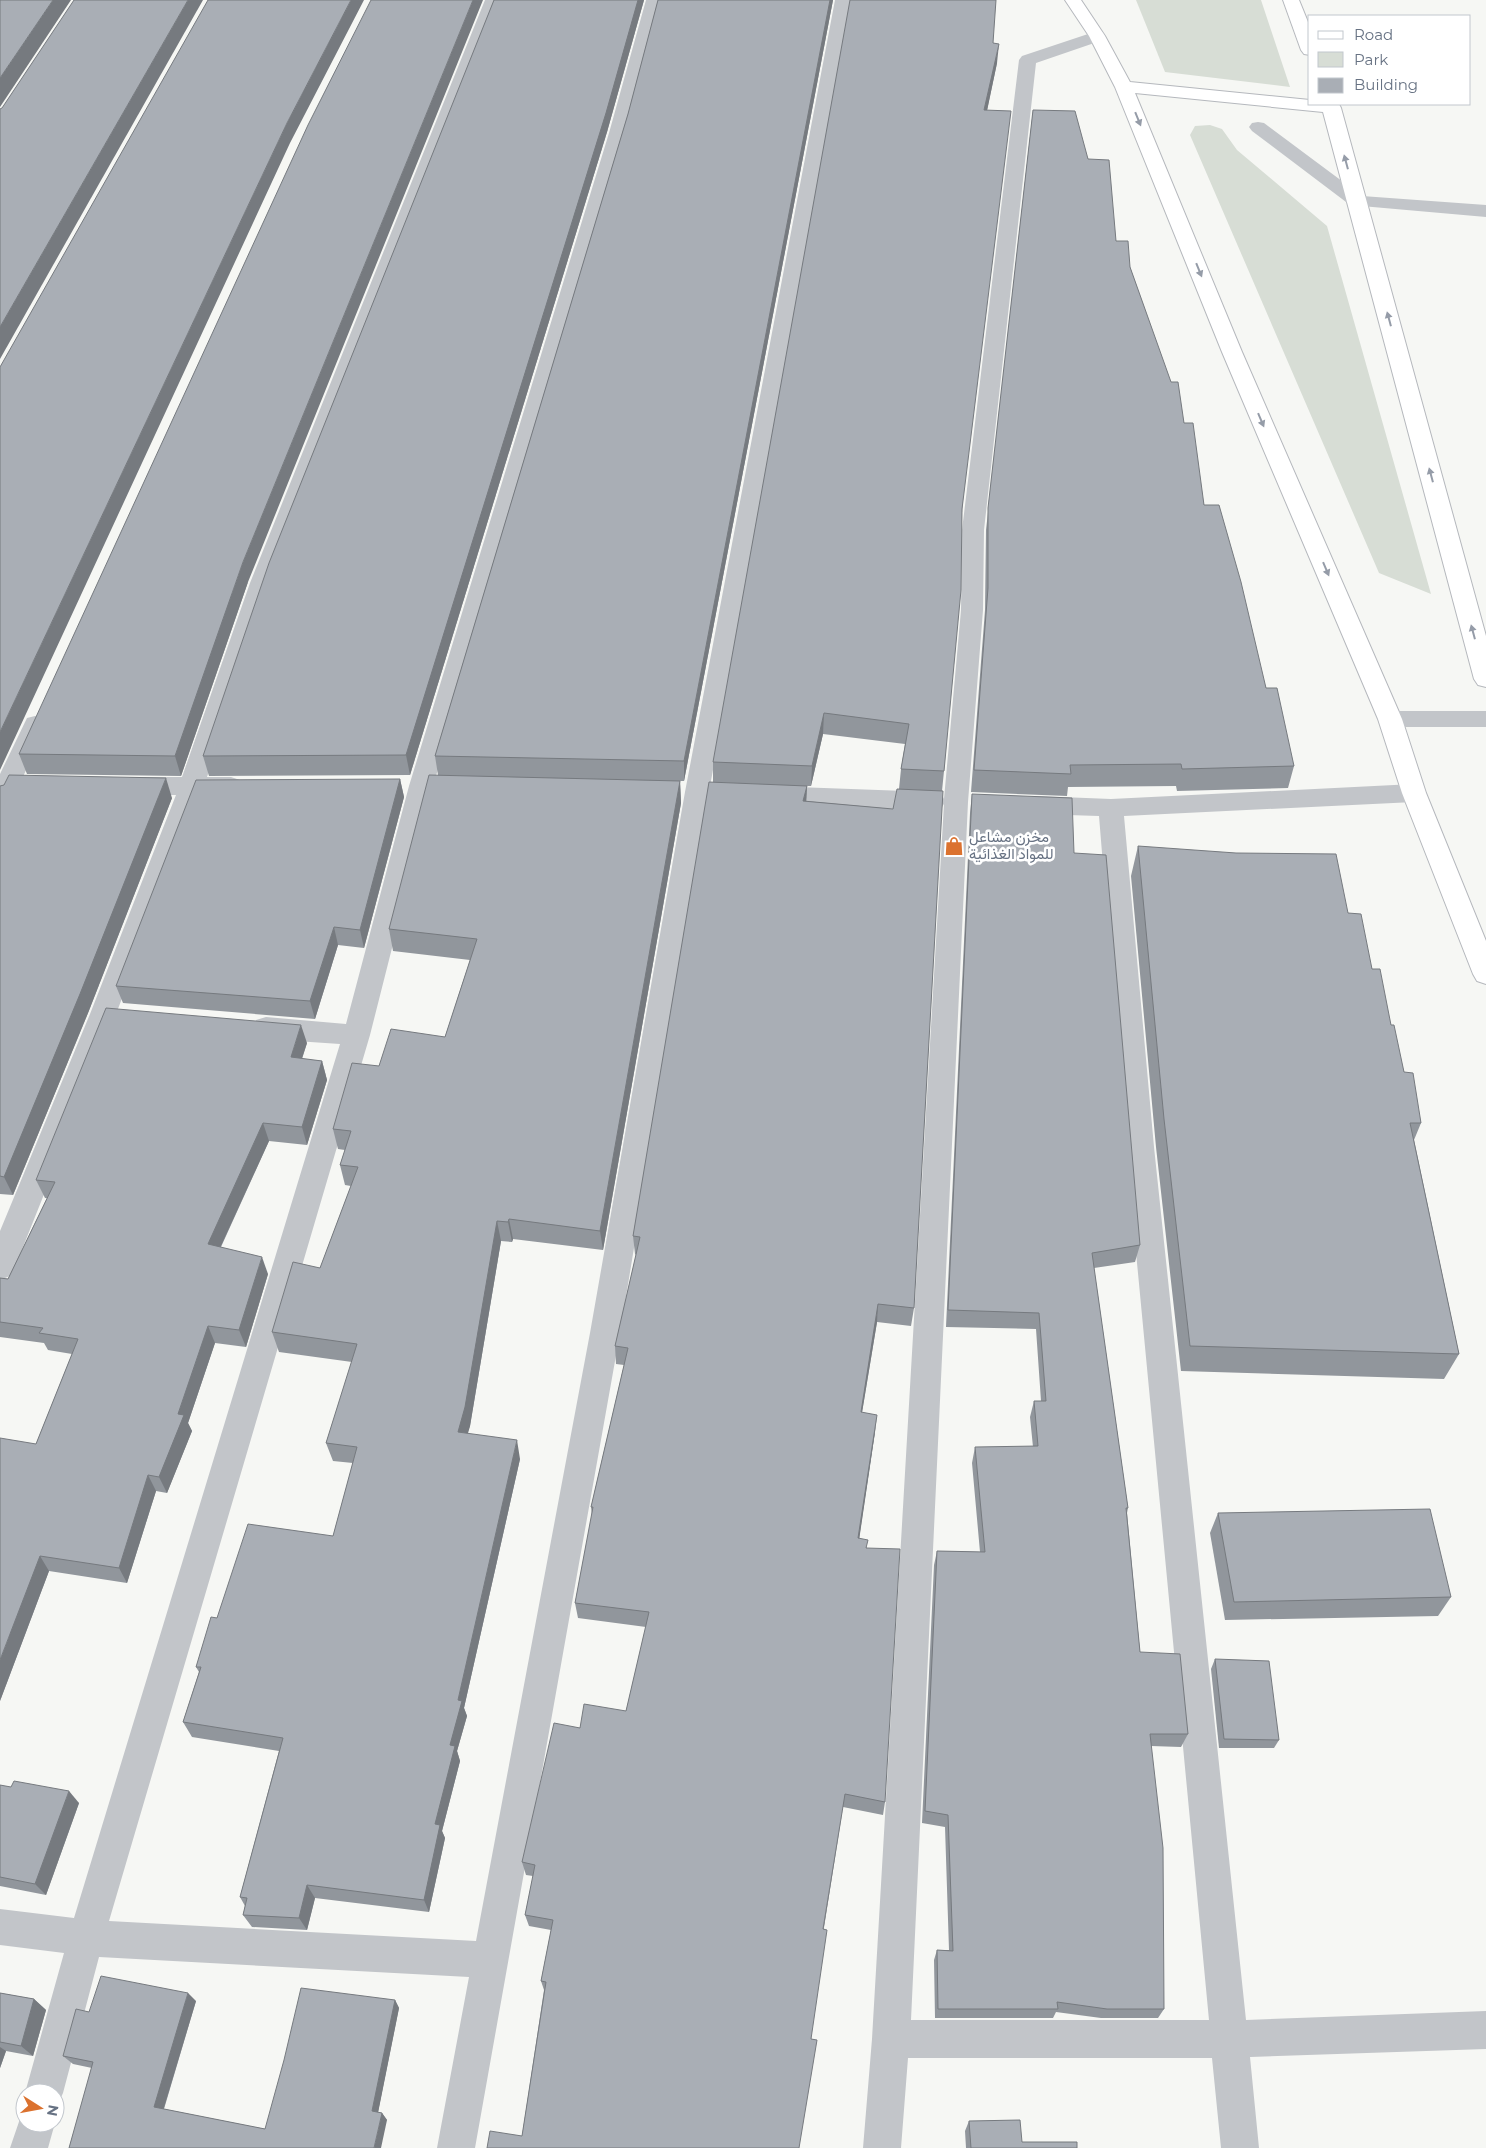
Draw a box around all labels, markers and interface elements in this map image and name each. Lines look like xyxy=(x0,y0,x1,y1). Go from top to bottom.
legend xyxy=(1308,15,1471,105)
text: Road xyxy=(1354,25,1393,44)
text: Park xyxy=(1354,50,1388,69)
text: Building xyxy=(1354,75,1418,94)
one-way arrow xyxy=(1134,112,1142,126)
one-way arrow xyxy=(1342,154,1350,169)
one-way arrow xyxy=(1195,263,1203,277)
one-way arrow xyxy=(1384,311,1392,326)
one-way arrow xyxy=(1258,413,1266,427)
one-way arrow xyxy=(1427,468,1435,483)
one-way arrow xyxy=(1322,562,1330,576)
one-way arrow xyxy=(1469,625,1477,640)
place label: مخزن مشاعل للمواد الغذائية xyxy=(969,827,1054,863)
shop icon: مخزن مشاعل للمواد الغذائية xyxy=(943,835,965,857)
north arrow xyxy=(15,2083,65,2133)
text: N xyxy=(43,2103,63,2118)

